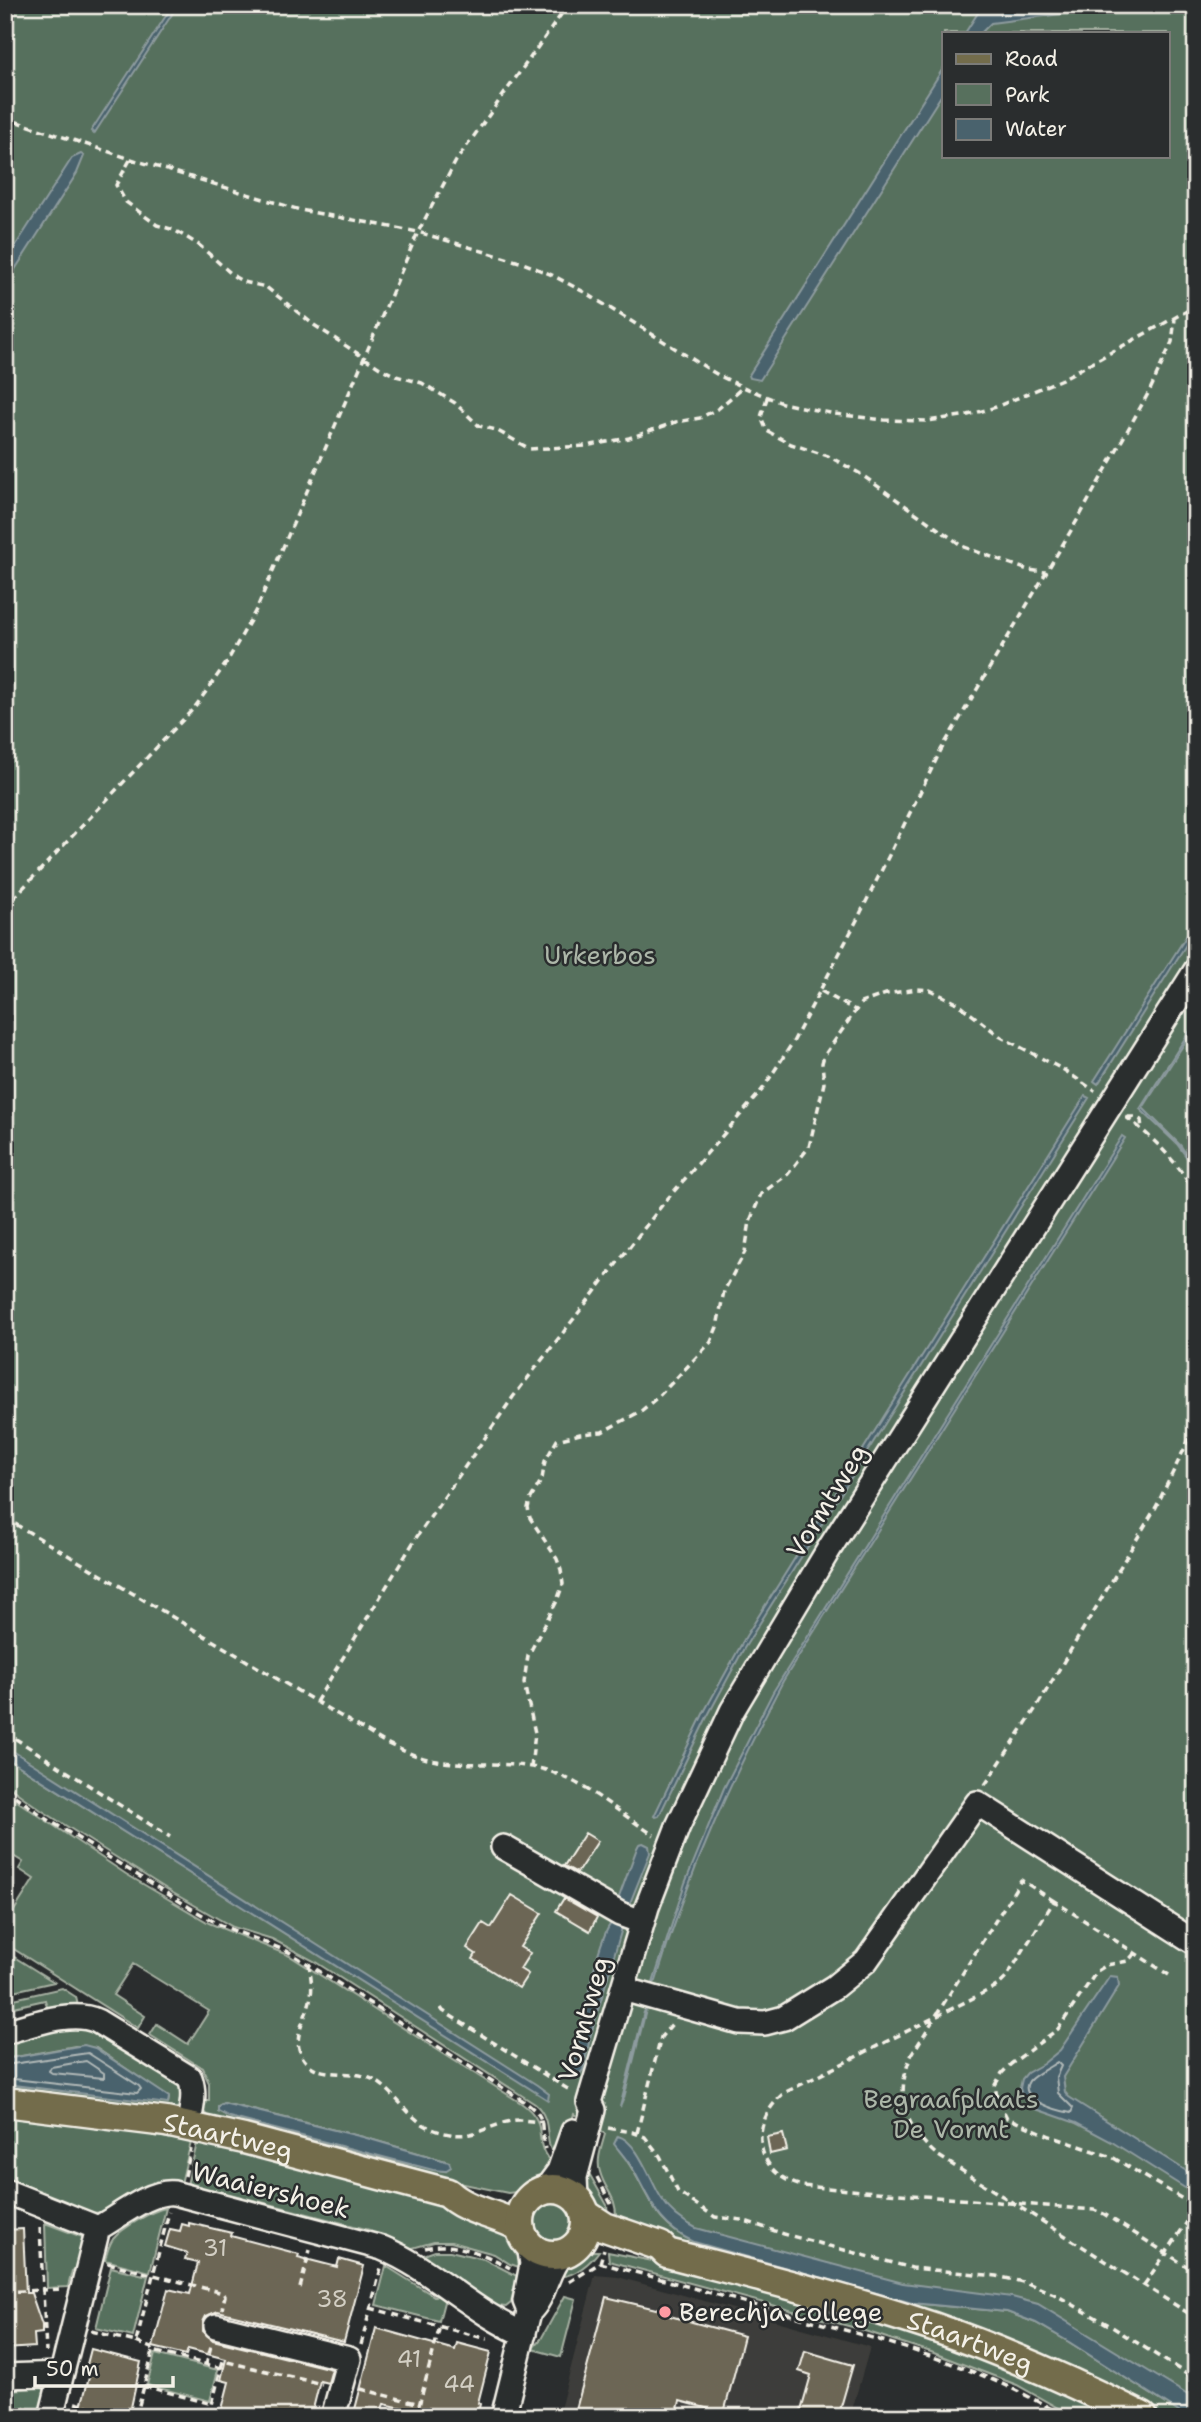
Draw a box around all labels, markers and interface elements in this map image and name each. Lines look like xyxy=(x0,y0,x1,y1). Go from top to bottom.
legend xyxy=(942,32,1170,158)
text: Road xyxy=(1005,45,1058,73)
text: Park xyxy=(1005,81,1050,109)
text: Water xyxy=(1005,115,1067,143)
park label: Urkerbos xyxy=(544,937,656,972)
street label: Vormtweg xyxy=(778,1437,876,1565)
street label: Vormtweg xyxy=(549,1952,618,2086)
park label: Begraafplaats De Vormt xyxy=(863,2081,1039,2146)
street label: Staartweg xyxy=(160,2104,297,2168)
street label: Waaiershoek xyxy=(188,2153,354,2226)
house number: 31 xyxy=(203,2233,227,2263)
house number: 38 xyxy=(316,2284,348,2314)
place label: Berechja college xyxy=(679,2294,882,2329)
street label: Staartweg xyxy=(903,2302,1039,2381)
marker: Berechja college xyxy=(657,2304,673,2320)
house number: 41 xyxy=(397,2344,421,2374)
scale bar xyxy=(35,2345,173,2389)
text: 50 m xyxy=(46,2355,99,2383)
house number: 44 xyxy=(443,2369,475,2399)

